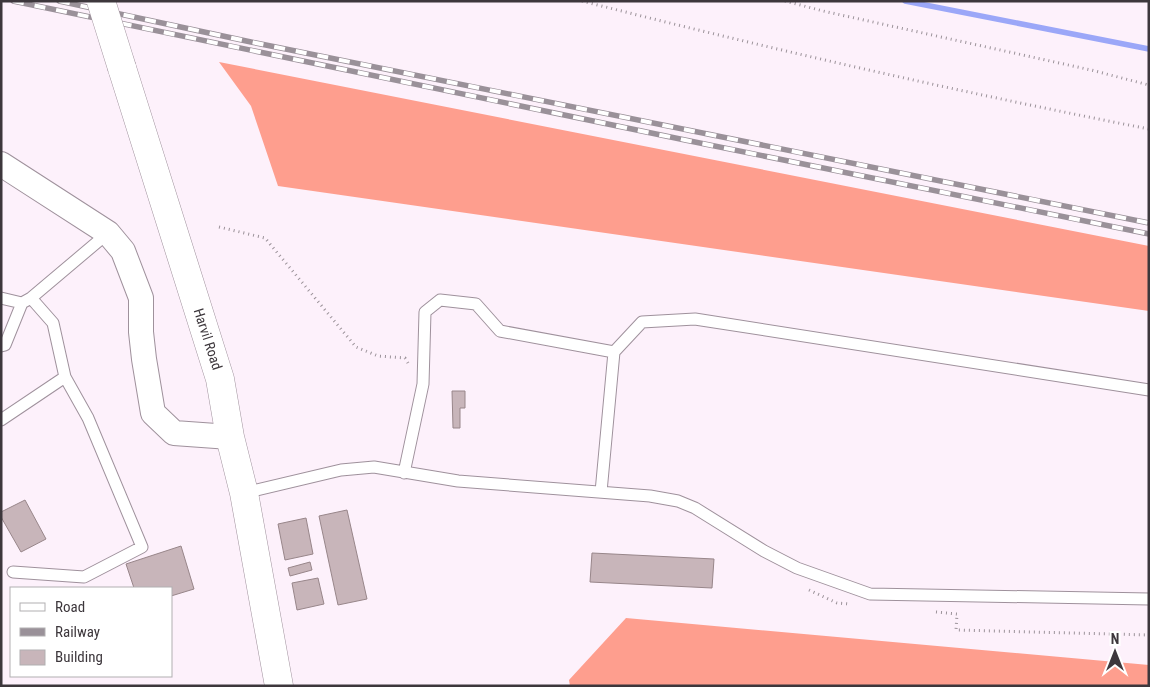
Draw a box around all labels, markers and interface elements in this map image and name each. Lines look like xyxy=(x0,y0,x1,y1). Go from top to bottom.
street label: Harvil Road xyxy=(191,306,225,372)
legend xyxy=(10,587,172,677)
text: Road xyxy=(55,598,85,616)
text: Railway xyxy=(55,623,100,641)
north arrow xyxy=(1090,627,1140,677)
text: N xyxy=(1111,631,1119,647)
text: Building xyxy=(55,648,103,666)

